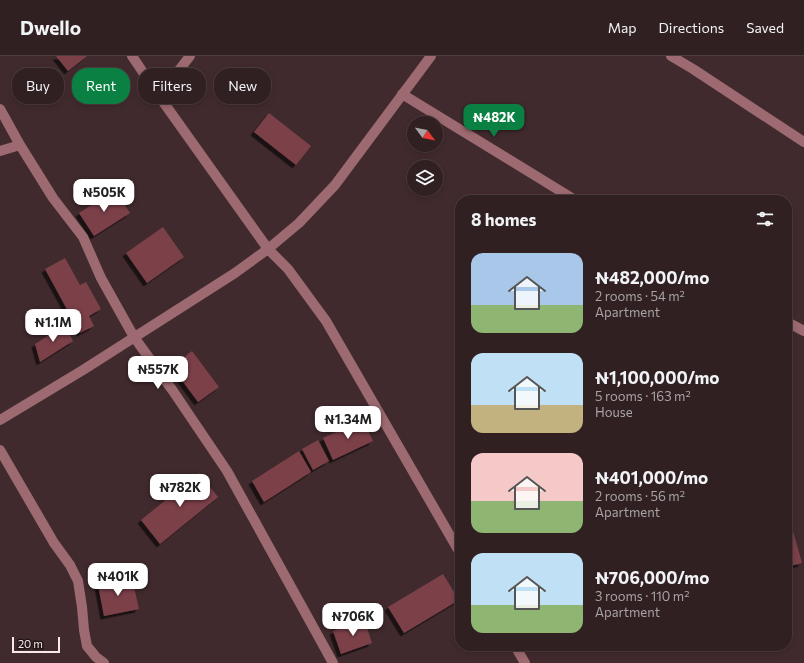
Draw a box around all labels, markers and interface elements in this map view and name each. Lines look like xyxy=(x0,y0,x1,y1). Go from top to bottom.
text: Dwello xyxy=(20,16,81,39)
text: Map xyxy=(608,19,637,36)
text: Directions xyxy=(659,19,724,36)
text: Saved xyxy=(746,19,784,36)
chip: Buy xyxy=(12,68,64,104)
chip: Rent xyxy=(72,68,130,104)
chip: Filters xyxy=(138,68,206,104)
chip: New xyxy=(214,68,271,104)
pin: ₦482K xyxy=(466,104,522,138)
text: ₦482K xyxy=(472,109,516,125)
north arrow xyxy=(407,116,443,152)
map controls xyxy=(407,116,443,196)
button: layers xyxy=(407,160,443,196)
pin: ₦505K xyxy=(76,179,132,213)
text: ₦505K xyxy=(82,184,126,200)
icon: filters xyxy=(754,208,776,230)
text: 8 homes xyxy=(471,209,536,230)
text: ₦482,000/mo xyxy=(595,267,709,288)
icon: home xyxy=(503,269,551,317)
text: 2 rooms · 54 m² xyxy=(595,288,685,304)
text: Apartment xyxy=(595,304,660,320)
pin: ₦1.1M xyxy=(25,309,81,343)
text: ₦1.1M xyxy=(34,314,72,330)
pin: ₦557K xyxy=(130,356,186,390)
text: ₦557K xyxy=(137,361,179,377)
text: ₦1,100,000/mo xyxy=(595,367,720,388)
icon: home xyxy=(503,369,551,417)
text: 5 rooms · 163 m² xyxy=(595,388,691,404)
text: House xyxy=(595,404,633,420)
pin: ₦1.34M xyxy=(315,406,381,440)
text: ₦1.34M xyxy=(324,411,372,427)
text: ₦401,000/mo xyxy=(595,467,708,488)
icon: home xyxy=(503,469,551,517)
pin: ₦782K xyxy=(152,474,208,508)
text: ₦782K xyxy=(159,479,201,495)
text: 2 rooms · 56 m² xyxy=(595,488,685,504)
text: Apartment xyxy=(595,504,660,520)
pin: ₦401K xyxy=(90,563,146,597)
text: ₦706,000/mo xyxy=(595,567,709,588)
text: ₦401K xyxy=(97,568,139,584)
icon: home xyxy=(503,569,551,617)
text: 3 rooms · 110 m² xyxy=(595,588,689,604)
pin: ₦706K xyxy=(325,603,381,637)
text: Apartment xyxy=(595,604,660,620)
text: ₦706K xyxy=(331,608,375,624)
scale bar xyxy=(12,635,60,654)
text: 20 m xyxy=(18,637,43,650)

